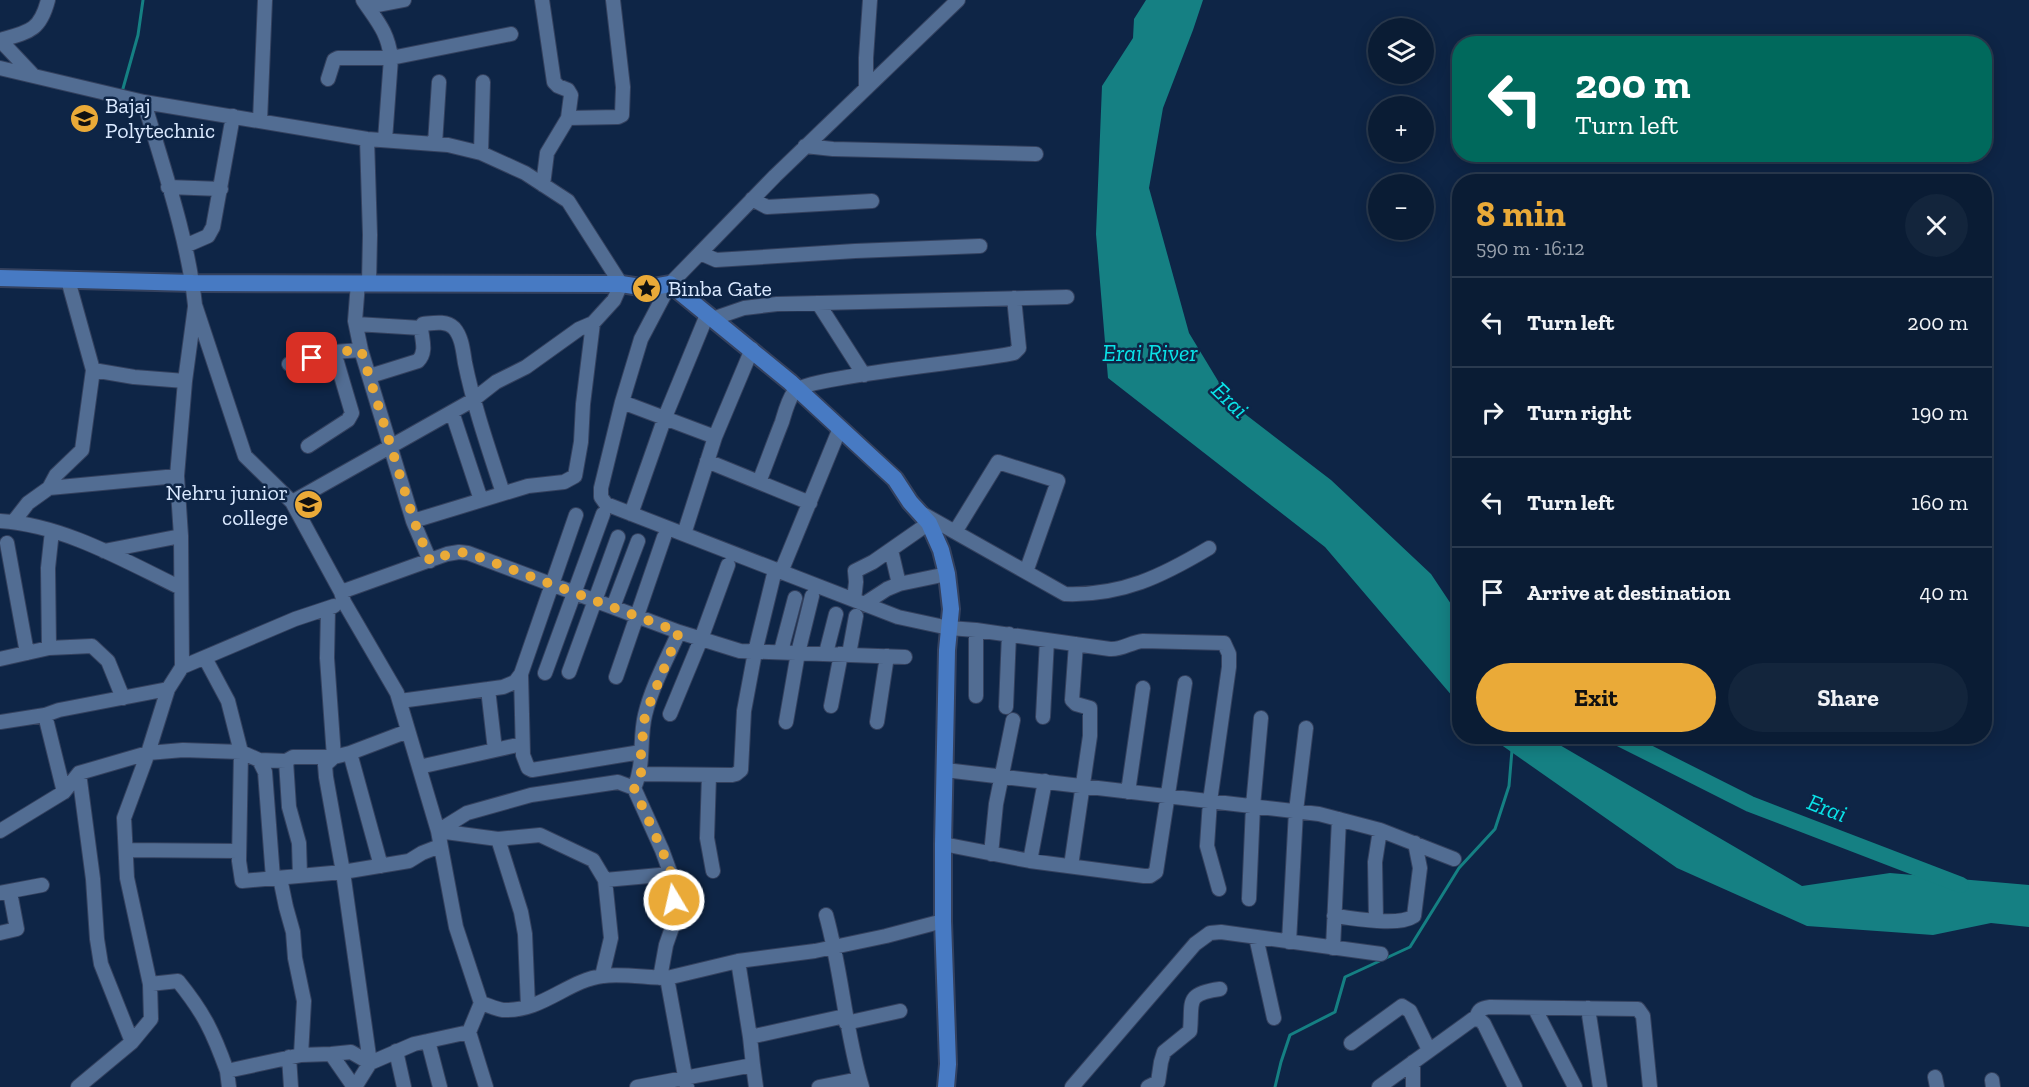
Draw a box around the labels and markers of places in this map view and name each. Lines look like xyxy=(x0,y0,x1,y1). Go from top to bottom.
place label: Bajaj Polytechnic xyxy=(105,92,215,144)
school or university icon: Bajaj Polytechnic xyxy=(68,102,100,134)
place icon: Binba Gate xyxy=(631,272,663,304)
place label: Binba Gate xyxy=(668,275,772,302)
pin xyxy=(286,332,337,383)
place label: Nehru junior college xyxy=(166,479,288,531)
school or university icon: Nehru junior college xyxy=(293,489,325,521)

